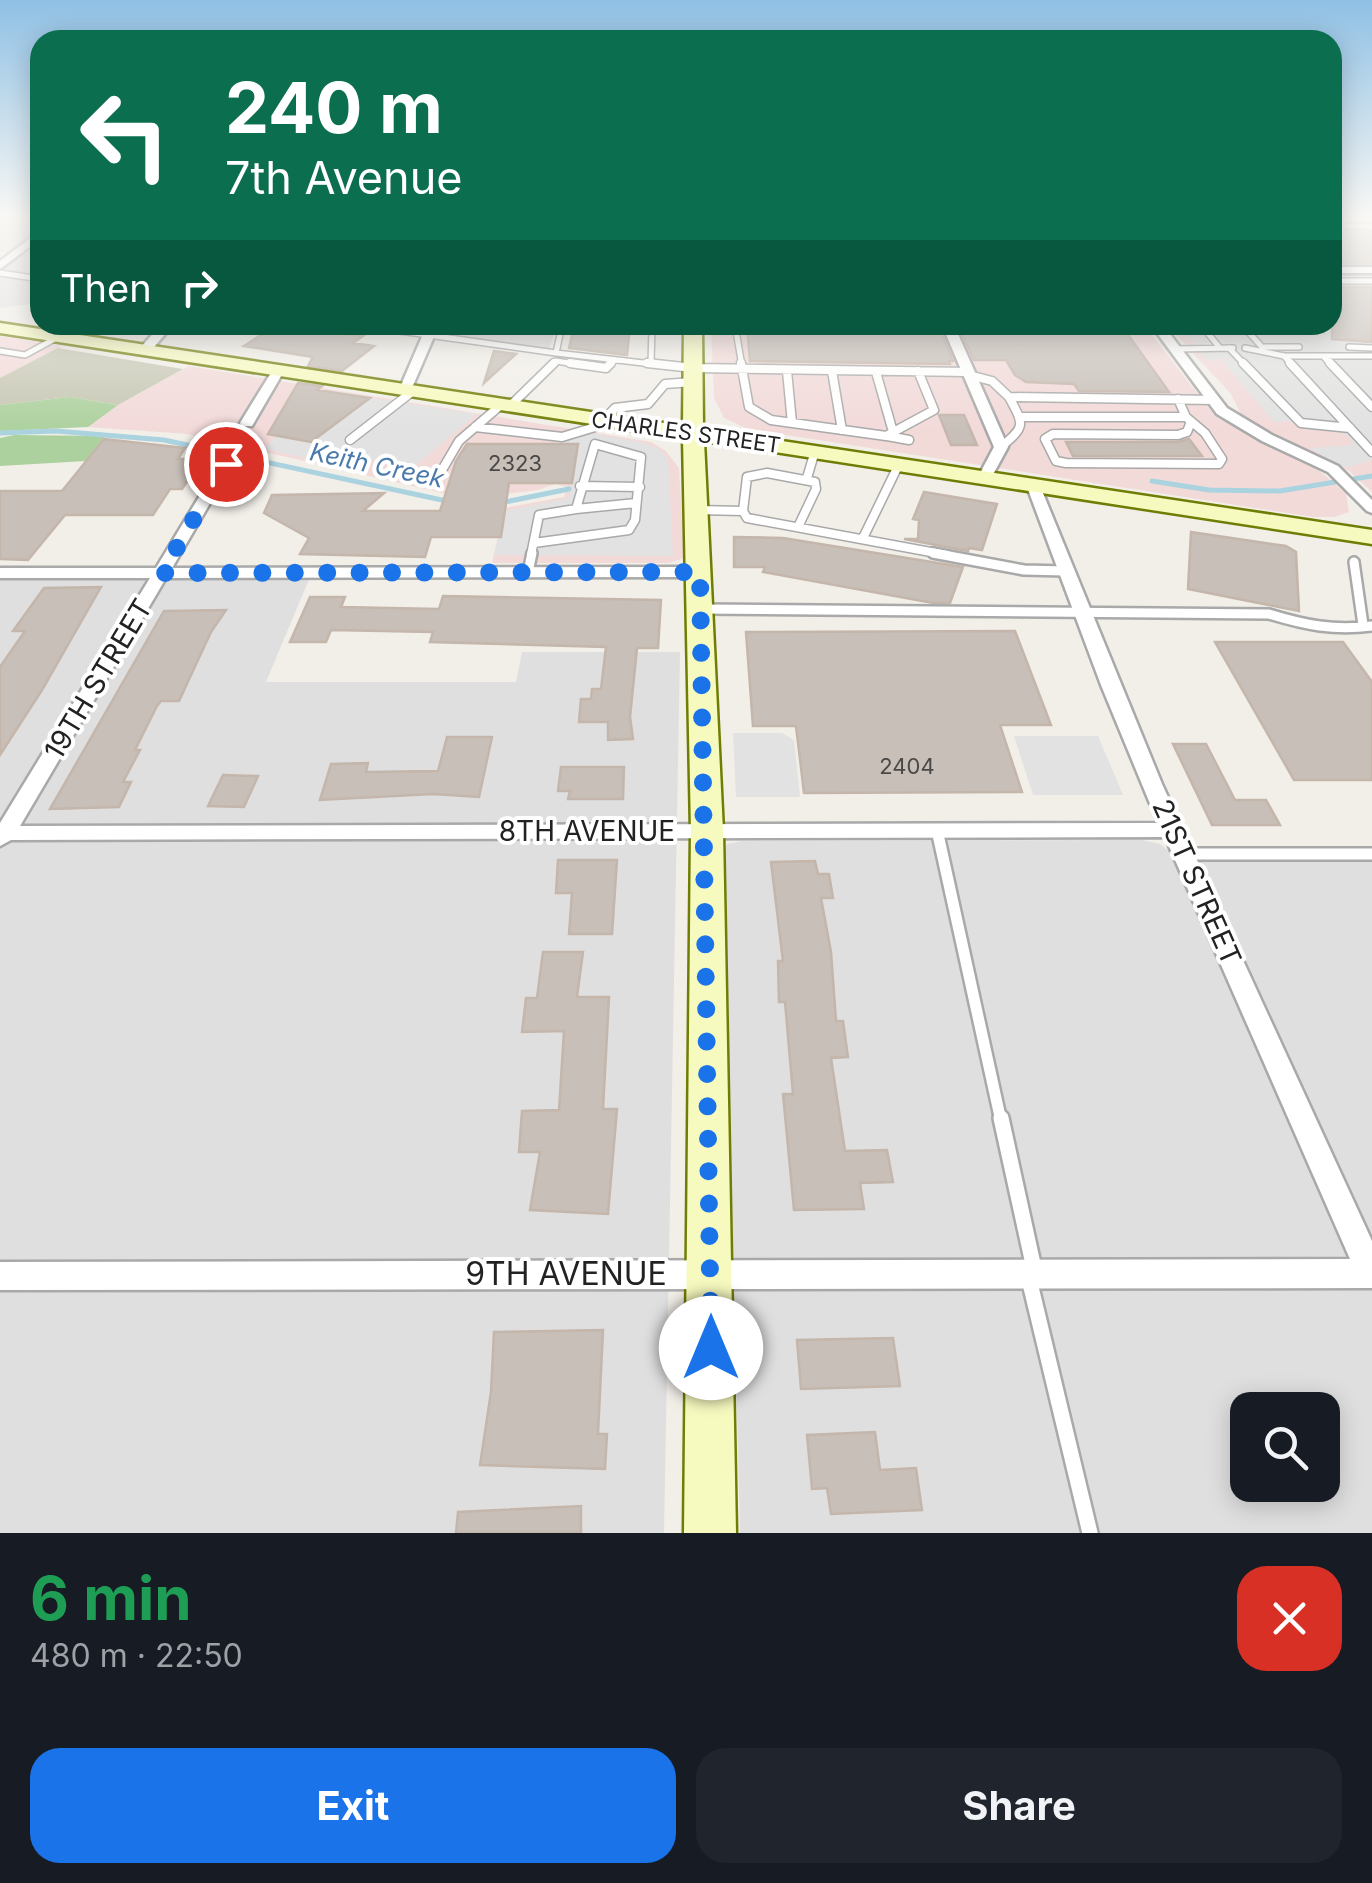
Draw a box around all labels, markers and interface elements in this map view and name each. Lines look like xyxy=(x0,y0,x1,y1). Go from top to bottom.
text: 240 m xyxy=(225,65,443,150)
icon: left xyxy=(60,70,190,200)
text: 7th Avenue xyxy=(225,150,463,205)
icon: right xyxy=(172,260,227,315)
text: Then xyxy=(60,265,152,311)
street label: CHARLES STREET xyxy=(590,406,782,458)
pin xyxy=(184,422,269,507)
water label: Keith Creek xyxy=(307,436,448,494)
icon: arrive xyxy=(199,437,254,492)
house number: 2323 xyxy=(488,450,542,476)
street label: 19TH STREET xyxy=(37,593,159,765)
house number: 2404 xyxy=(879,753,935,779)
street label: 21ST STREET xyxy=(1145,794,1249,970)
street label: 8TH AVENUE xyxy=(499,814,675,848)
street label: 9TH AVENUE xyxy=(465,1254,667,1293)
position arrow xyxy=(659,1296,763,1400)
map controls xyxy=(1230,1392,1340,1502)
button: search xyxy=(1230,1392,1340,1502)
text: 6 min xyxy=(30,1562,192,1634)
button: close xyxy=(1237,1566,1342,1671)
text: 480 m · 22:50 xyxy=(30,1636,243,1675)
button: Exit xyxy=(30,1748,676,1863)
button: Share xyxy=(696,1748,1342,1863)

